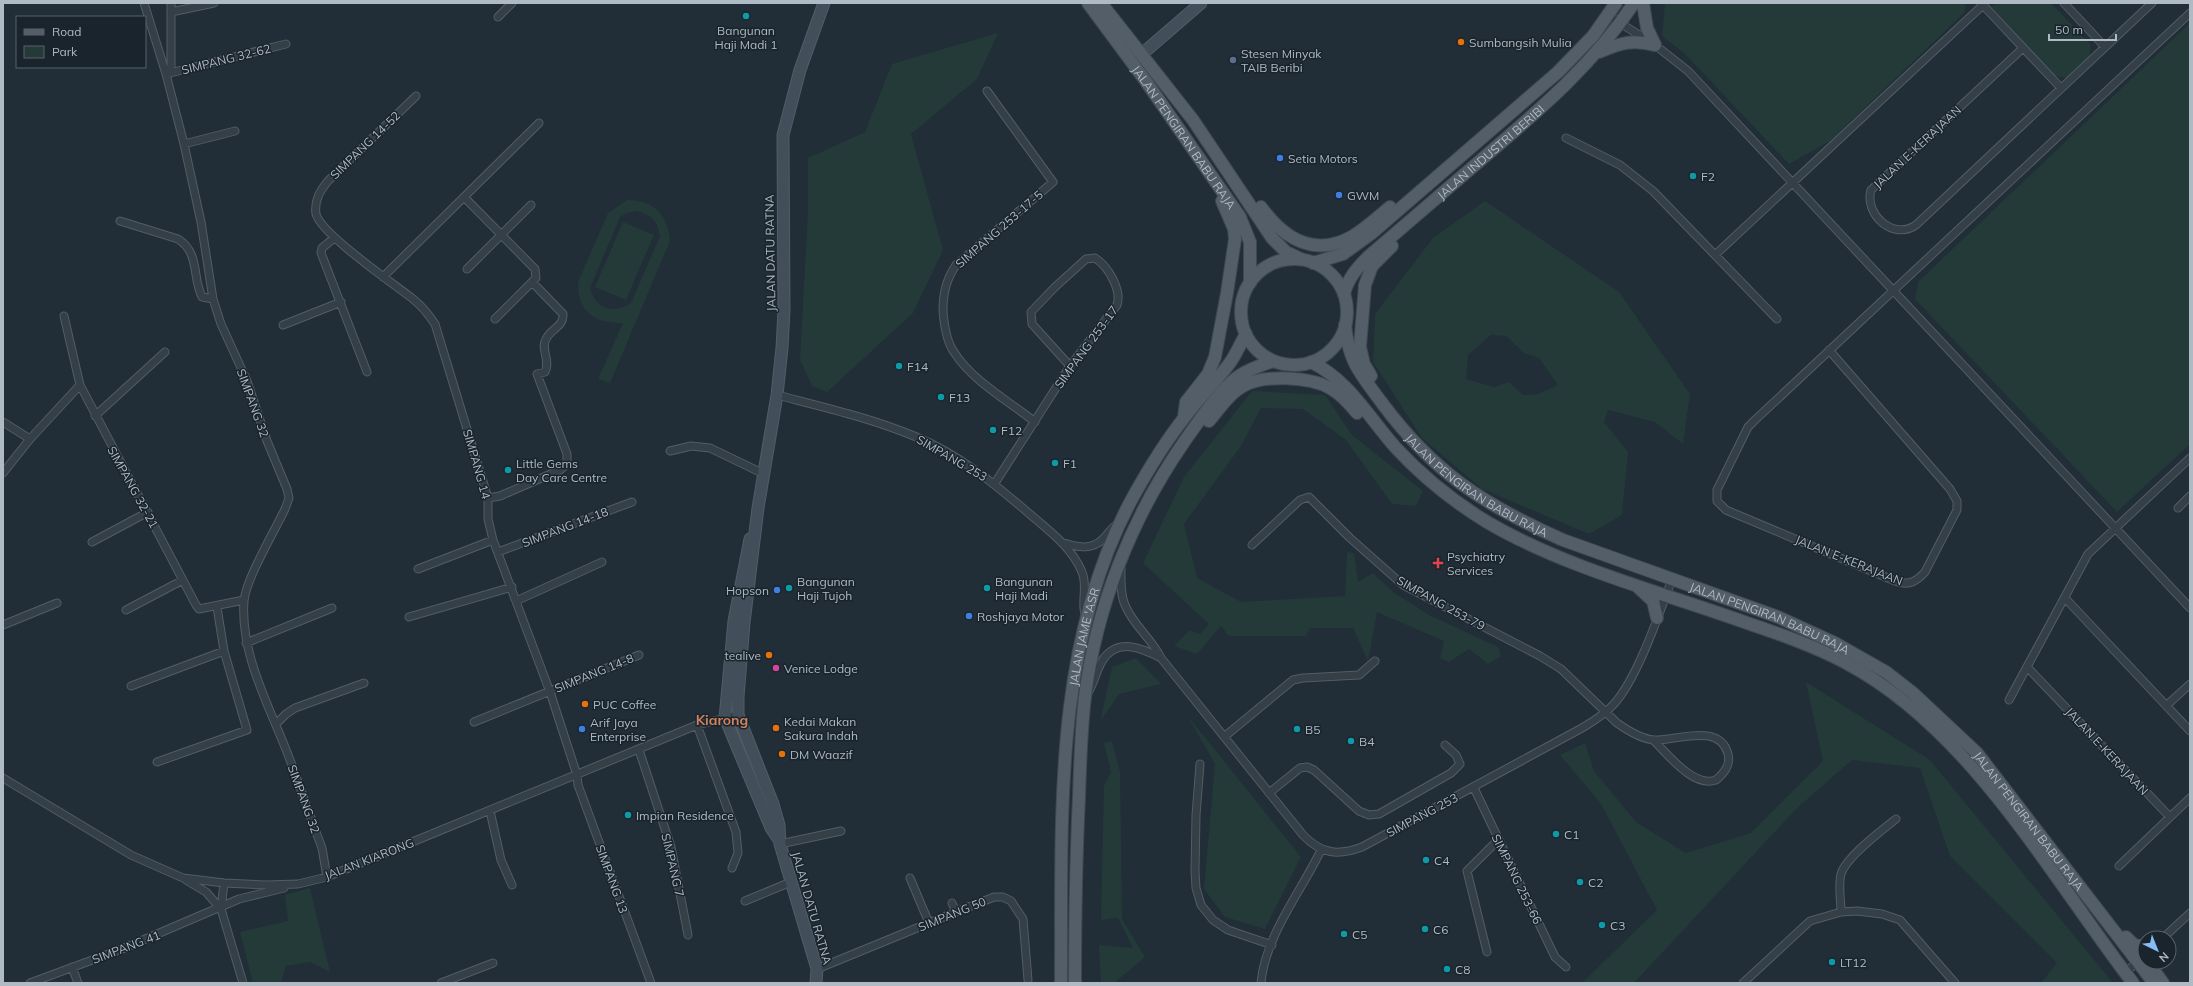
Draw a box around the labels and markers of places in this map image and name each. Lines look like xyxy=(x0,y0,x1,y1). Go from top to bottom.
marker: Bangunan Haji Madi 1 xyxy=(741,11,751,21)
place label: Bangunan Haji Madi 1 xyxy=(714,23,778,52)
place label: Sumbangsih Mulia xyxy=(1469,35,1572,50)
marker: Sumbangsih Mulia xyxy=(1456,37,1466,47)
place label: Stesen Minyak TAIB Beribi xyxy=(1241,46,1322,75)
marker: Stesen Minyak TAIB Beribi xyxy=(1228,55,1238,65)
place label: Setia Motors xyxy=(1288,151,1358,166)
marker: Setia Motors xyxy=(1275,153,1285,163)
place label: F2 xyxy=(1701,169,1715,184)
marker: F2 xyxy=(1688,171,1698,181)
place label: GWM xyxy=(1347,188,1379,203)
marker: GWM xyxy=(1334,190,1344,200)
place label: F14 xyxy=(907,359,928,374)
marker: F14 xyxy=(894,361,904,371)
place label: F13 xyxy=(949,390,970,405)
marker: F13 xyxy=(936,392,946,402)
place label: F12 xyxy=(1001,423,1022,438)
marker: F12 xyxy=(988,425,998,435)
place label: Little Gems Day Care Centre xyxy=(516,456,607,485)
place label: F1 xyxy=(1063,456,1077,471)
marker: F1 xyxy=(1050,458,1060,468)
marker: Little Gems Day Care Centre xyxy=(503,465,513,475)
place label: Psychiatry Services xyxy=(1447,549,1506,578)
marker: Psychiatry Services xyxy=(1432,557,1444,569)
place label: Bangunan Haji Tujoh xyxy=(797,574,855,603)
place label: Bangunan Haji Madi xyxy=(995,574,1053,603)
place label: Hopson xyxy=(726,583,769,598)
marker: Bangunan Haji Tujoh xyxy=(784,583,794,593)
marker: Bangunan Haji Madi xyxy=(982,583,992,593)
marker: Hopson xyxy=(772,585,782,595)
place label: Roshjaya Motor xyxy=(977,609,1065,624)
marker: Roshjaya Motor xyxy=(964,611,974,621)
place label: tealive xyxy=(725,648,761,663)
marker: tealive xyxy=(764,650,774,660)
place label: Venice Lodge xyxy=(784,661,858,676)
marker: Venice Lodge xyxy=(771,663,781,673)
place label: PUC Coffee xyxy=(593,697,656,712)
marker: PUC Coffee xyxy=(580,699,590,709)
place label: Kedai Makan Sakura Indah xyxy=(784,714,858,743)
place label: Arif Jaya Enterprise xyxy=(590,715,646,744)
place label: B5 xyxy=(1305,722,1320,737)
marker: Kedai Makan Sakura Indah xyxy=(771,723,781,733)
marker: Arif Jaya Enterprise xyxy=(577,724,587,734)
marker: B5 xyxy=(1292,724,1302,734)
place label: B4 xyxy=(1359,734,1374,749)
marker: B4 xyxy=(1346,736,1356,746)
place label: DM Waazif xyxy=(790,747,854,762)
marker: DM Waazif xyxy=(777,749,787,759)
place label: Impian Residence xyxy=(636,808,734,823)
marker: Impian Residence xyxy=(623,810,633,820)
place label: C1 xyxy=(1564,827,1579,842)
marker: C1 xyxy=(1551,829,1561,839)
place label: C4 xyxy=(1434,853,1449,868)
marker: C4 xyxy=(1421,855,1431,865)
place label: C2 xyxy=(1588,875,1603,890)
marker: C2 xyxy=(1575,877,1585,887)
place label: C3 xyxy=(1610,918,1625,933)
marker: C3 xyxy=(1597,920,1607,930)
place label: C6 xyxy=(1433,922,1448,937)
marker: C6 xyxy=(1420,924,1430,934)
place label: C5 xyxy=(1352,927,1367,942)
marker: C5 xyxy=(1339,929,1349,939)
place label: LT12 xyxy=(1840,955,1867,970)
marker: LT12 xyxy=(1827,957,1837,967)
place label: C8 xyxy=(1455,962,1470,977)
marker: C8 xyxy=(1442,964,1452,974)

